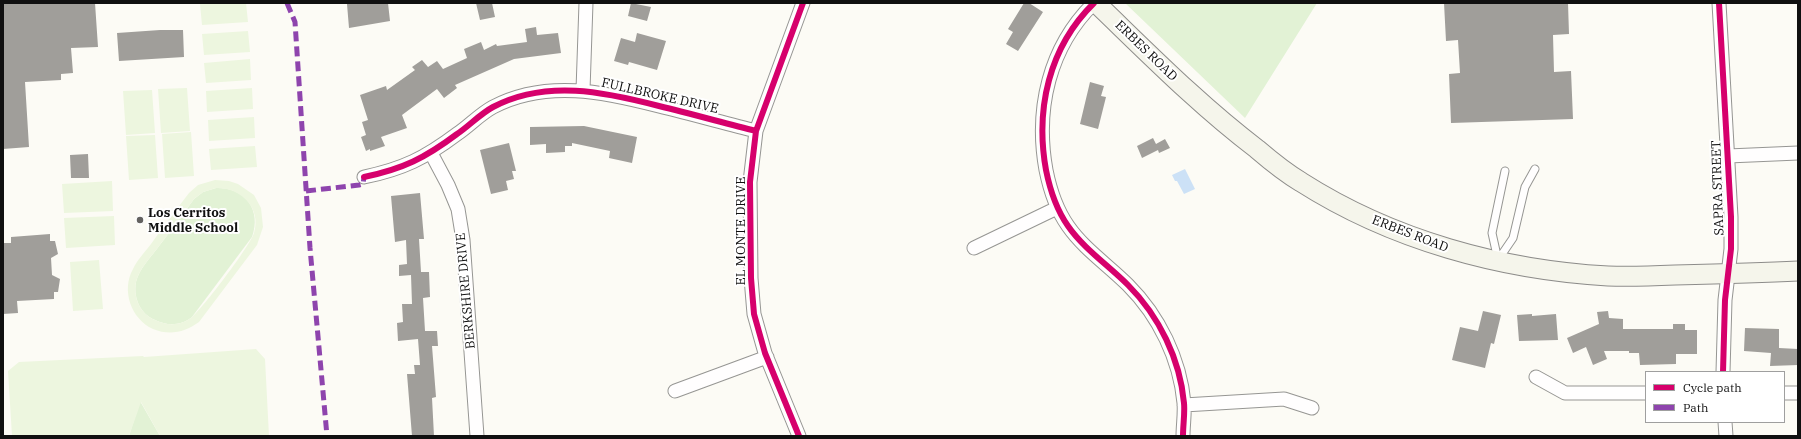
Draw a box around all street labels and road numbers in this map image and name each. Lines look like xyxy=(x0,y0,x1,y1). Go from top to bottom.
street label: ERBES ROAD xyxy=(1112,17,1180,85)
street label: FULLBROKE DRIVE xyxy=(600,75,720,117)
street label: SAPRA STREET xyxy=(1709,140,1727,236)
street label: EL MONTE DRIVE xyxy=(733,176,749,286)
street label: ERBES ROAD xyxy=(1370,212,1450,256)
street label: BERKSHIRE DRIVE xyxy=(453,232,479,350)

